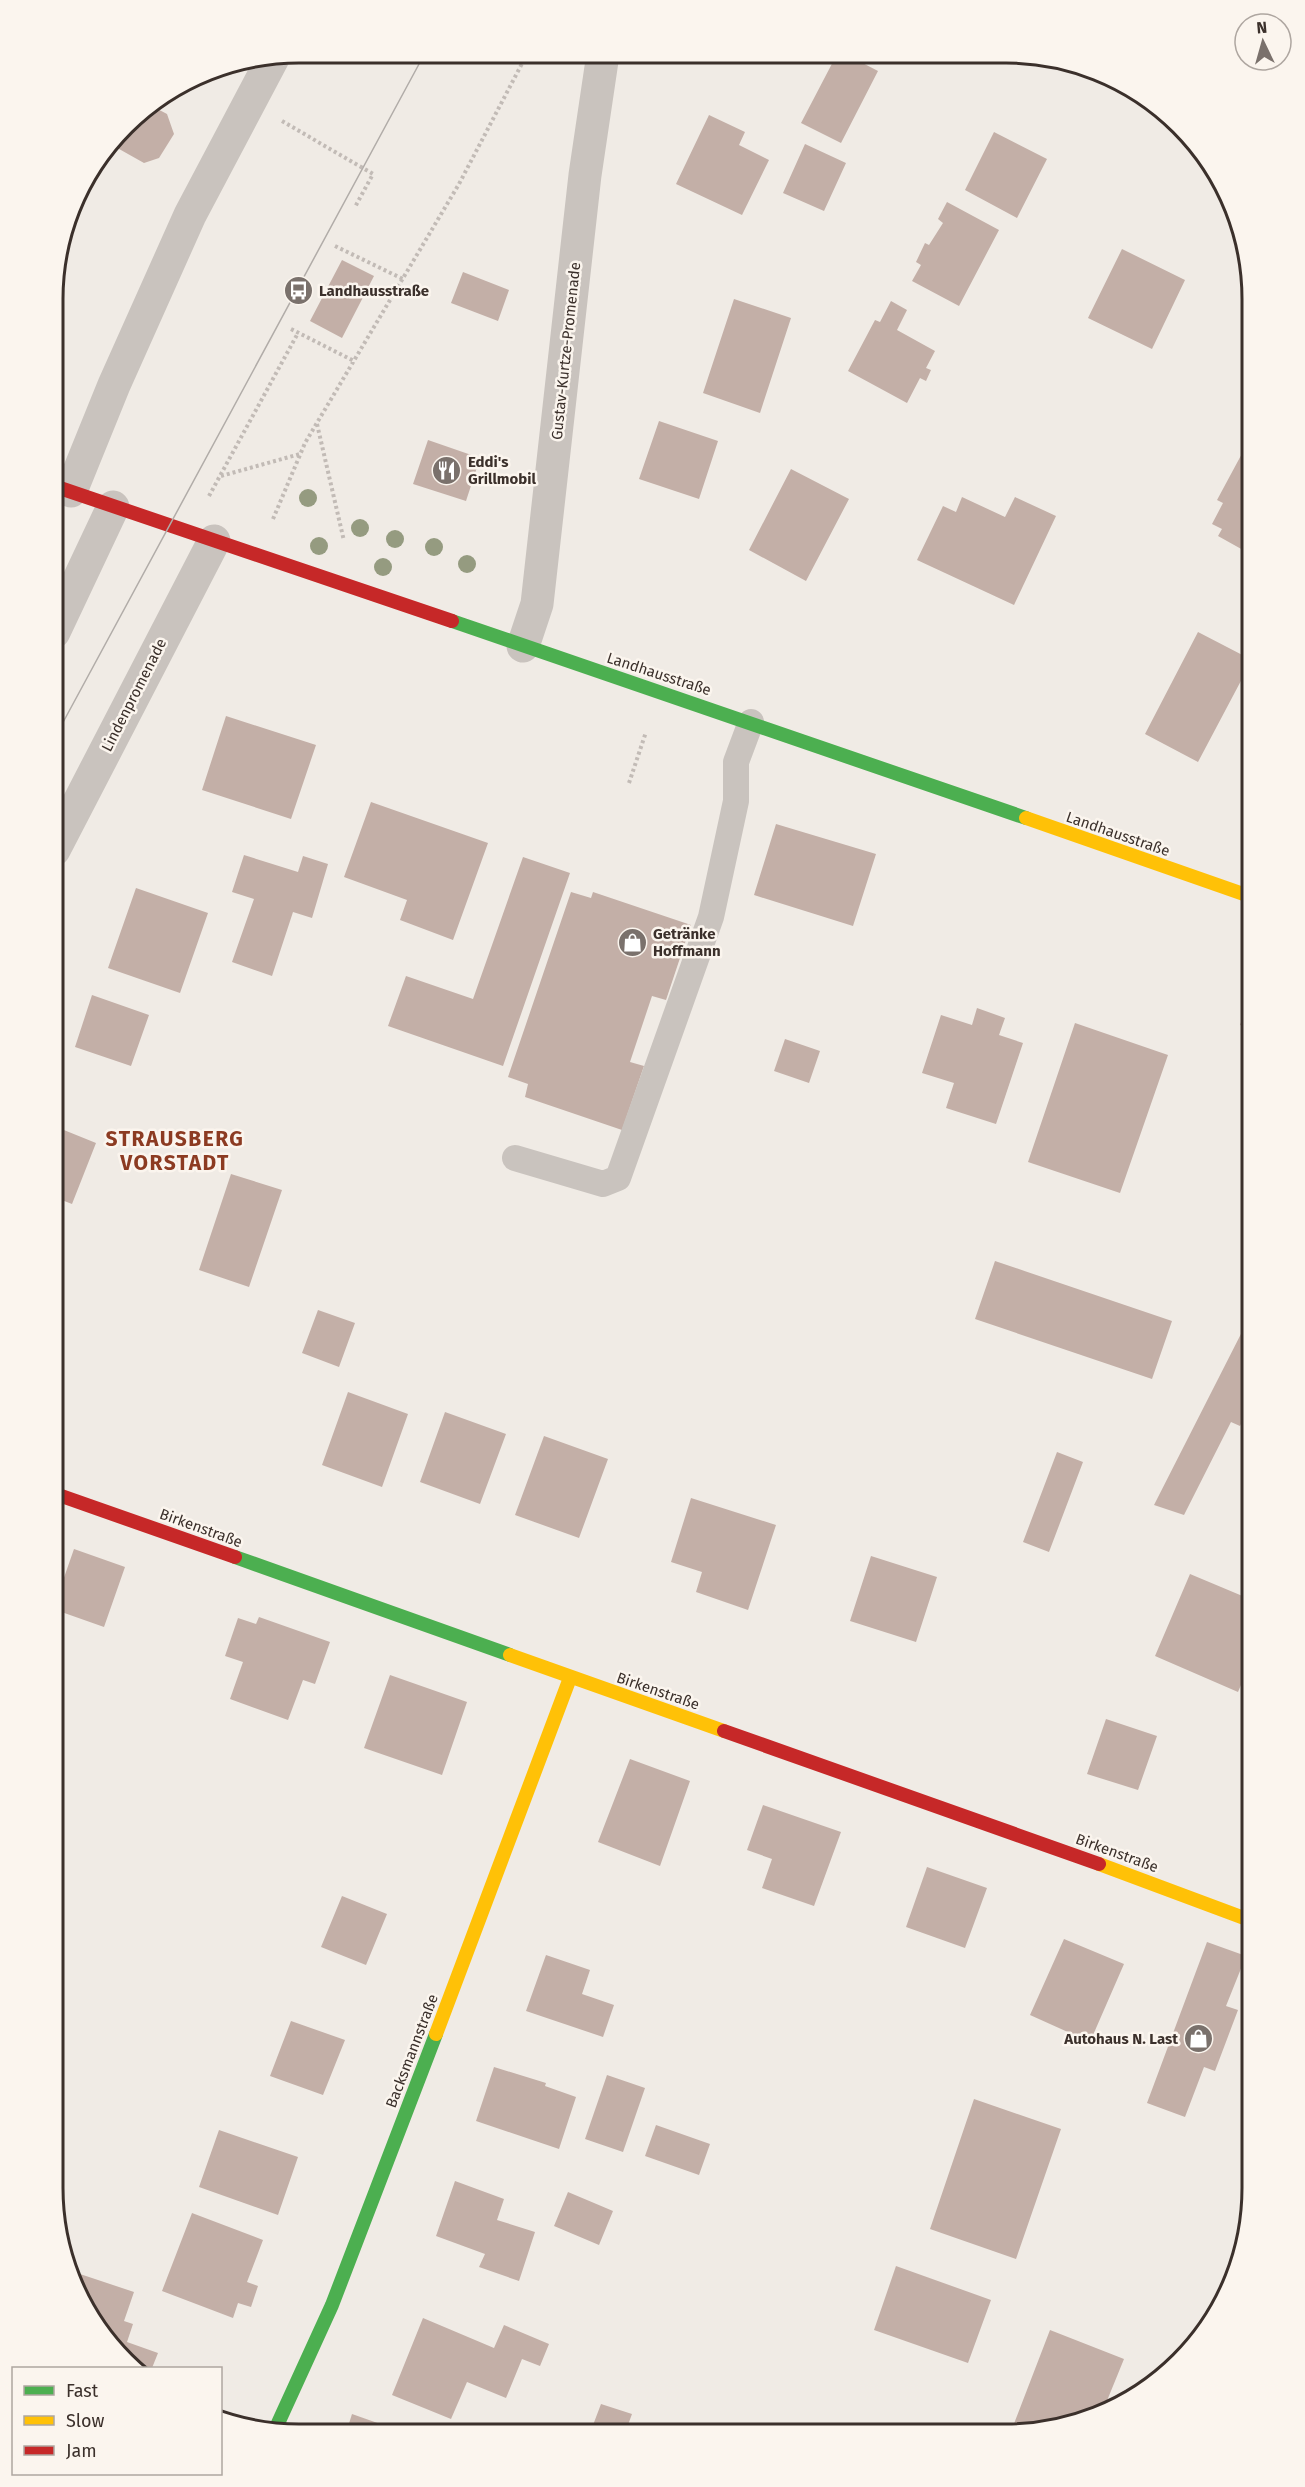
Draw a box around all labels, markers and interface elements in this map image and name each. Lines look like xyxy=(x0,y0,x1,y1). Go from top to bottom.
north arrow xyxy=(1233,12,1293,72)
text: N xyxy=(1256,18,1268,37)
street label: Gustav-Kurtze-Promenade xyxy=(548,261,584,441)
bus stop icon: Landhausstraße xyxy=(282,275,314,307)
place label: Landhausstraße xyxy=(319,282,429,300)
place label: Eddi's Grillmobil xyxy=(468,453,536,488)
restaurant icon: Eddi's Grillmobil xyxy=(431,455,463,487)
street label: Lindenpromenade xyxy=(98,635,170,755)
street label: Landhausstraße xyxy=(605,649,713,699)
street label: Landhausstraße xyxy=(1064,808,1172,860)
place label: Getränke Hoffmann xyxy=(653,925,721,960)
shop icon: Getränke Hoffmann xyxy=(616,927,648,959)
district label: STRAUSBERG VORSTADT xyxy=(106,1126,244,1176)
street label: Birkenstraße xyxy=(157,1505,245,1551)
street label: Birkenstraße xyxy=(614,1668,702,1714)
street label: Birkenstraße xyxy=(1073,1830,1161,1876)
street label: Backsmannstraße xyxy=(382,1991,442,2111)
shop icon: Autohaus N. Last xyxy=(1183,2023,1215,2055)
place label: Autohaus N. Last xyxy=(1063,2030,1178,2048)
legend xyxy=(12,2367,222,2475)
text: Fast xyxy=(66,2380,99,2402)
text: Slow xyxy=(66,2410,105,2432)
text: Jam xyxy=(66,2440,97,2462)

